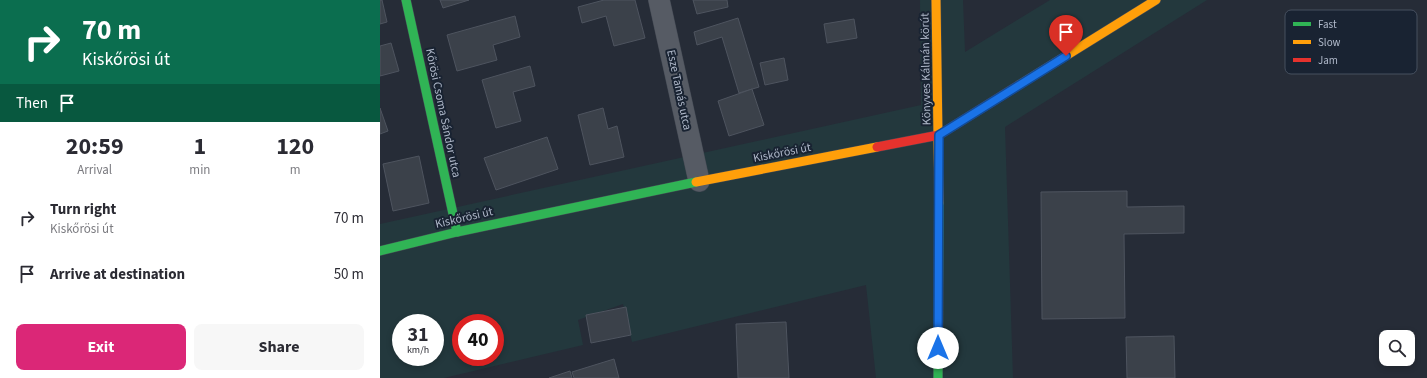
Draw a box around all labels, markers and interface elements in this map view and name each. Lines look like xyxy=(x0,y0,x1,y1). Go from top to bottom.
text: 70 m xyxy=(82,10,141,50)
legend xyxy=(1285,10,1417,74)
street label: Könyves Kálmán körút xyxy=(917,13,935,125)
pin xyxy=(1049,15,1083,56)
icon: right xyxy=(16,16,68,68)
text: Fast xyxy=(1318,17,1337,32)
icon: arrive xyxy=(1055,21,1077,43)
text: Slow xyxy=(1318,35,1341,50)
text: Kiskőrösi út xyxy=(82,47,170,72)
street label: Kőrösi Csoma Sándor utca xyxy=(421,47,465,179)
street label: Esze Tamás utca xyxy=(662,48,696,132)
text: Jam xyxy=(1318,53,1338,68)
icon: arrive xyxy=(56,92,78,114)
text: Then xyxy=(16,93,48,114)
text: 20:59 xyxy=(66,129,124,164)
text: 1 xyxy=(194,129,206,164)
text: 120 xyxy=(276,129,314,164)
street label: Kiskőrösi út xyxy=(752,139,812,167)
text: Arrival xyxy=(77,161,112,179)
text: min xyxy=(189,161,210,179)
text: m xyxy=(290,161,301,179)
text: Turn right xyxy=(50,199,116,220)
street label: Kiskőrösi út xyxy=(434,203,494,233)
icon: right xyxy=(16,207,38,229)
text: 70 m xyxy=(334,208,364,229)
text: Kiskőrösi út xyxy=(50,220,114,238)
icon: arrive xyxy=(16,263,38,285)
text: Arrive at destination xyxy=(50,264,185,285)
text: 50 m xyxy=(334,264,364,285)
speed limit sign: 40 xyxy=(452,314,504,366)
text: 31 xyxy=(407,321,429,349)
button: Exit xyxy=(16,324,186,370)
button: Share xyxy=(194,324,364,370)
position arrow xyxy=(917,327,959,369)
map controls xyxy=(1379,330,1415,366)
button: search xyxy=(1379,330,1415,366)
text: km/h xyxy=(407,343,429,357)

